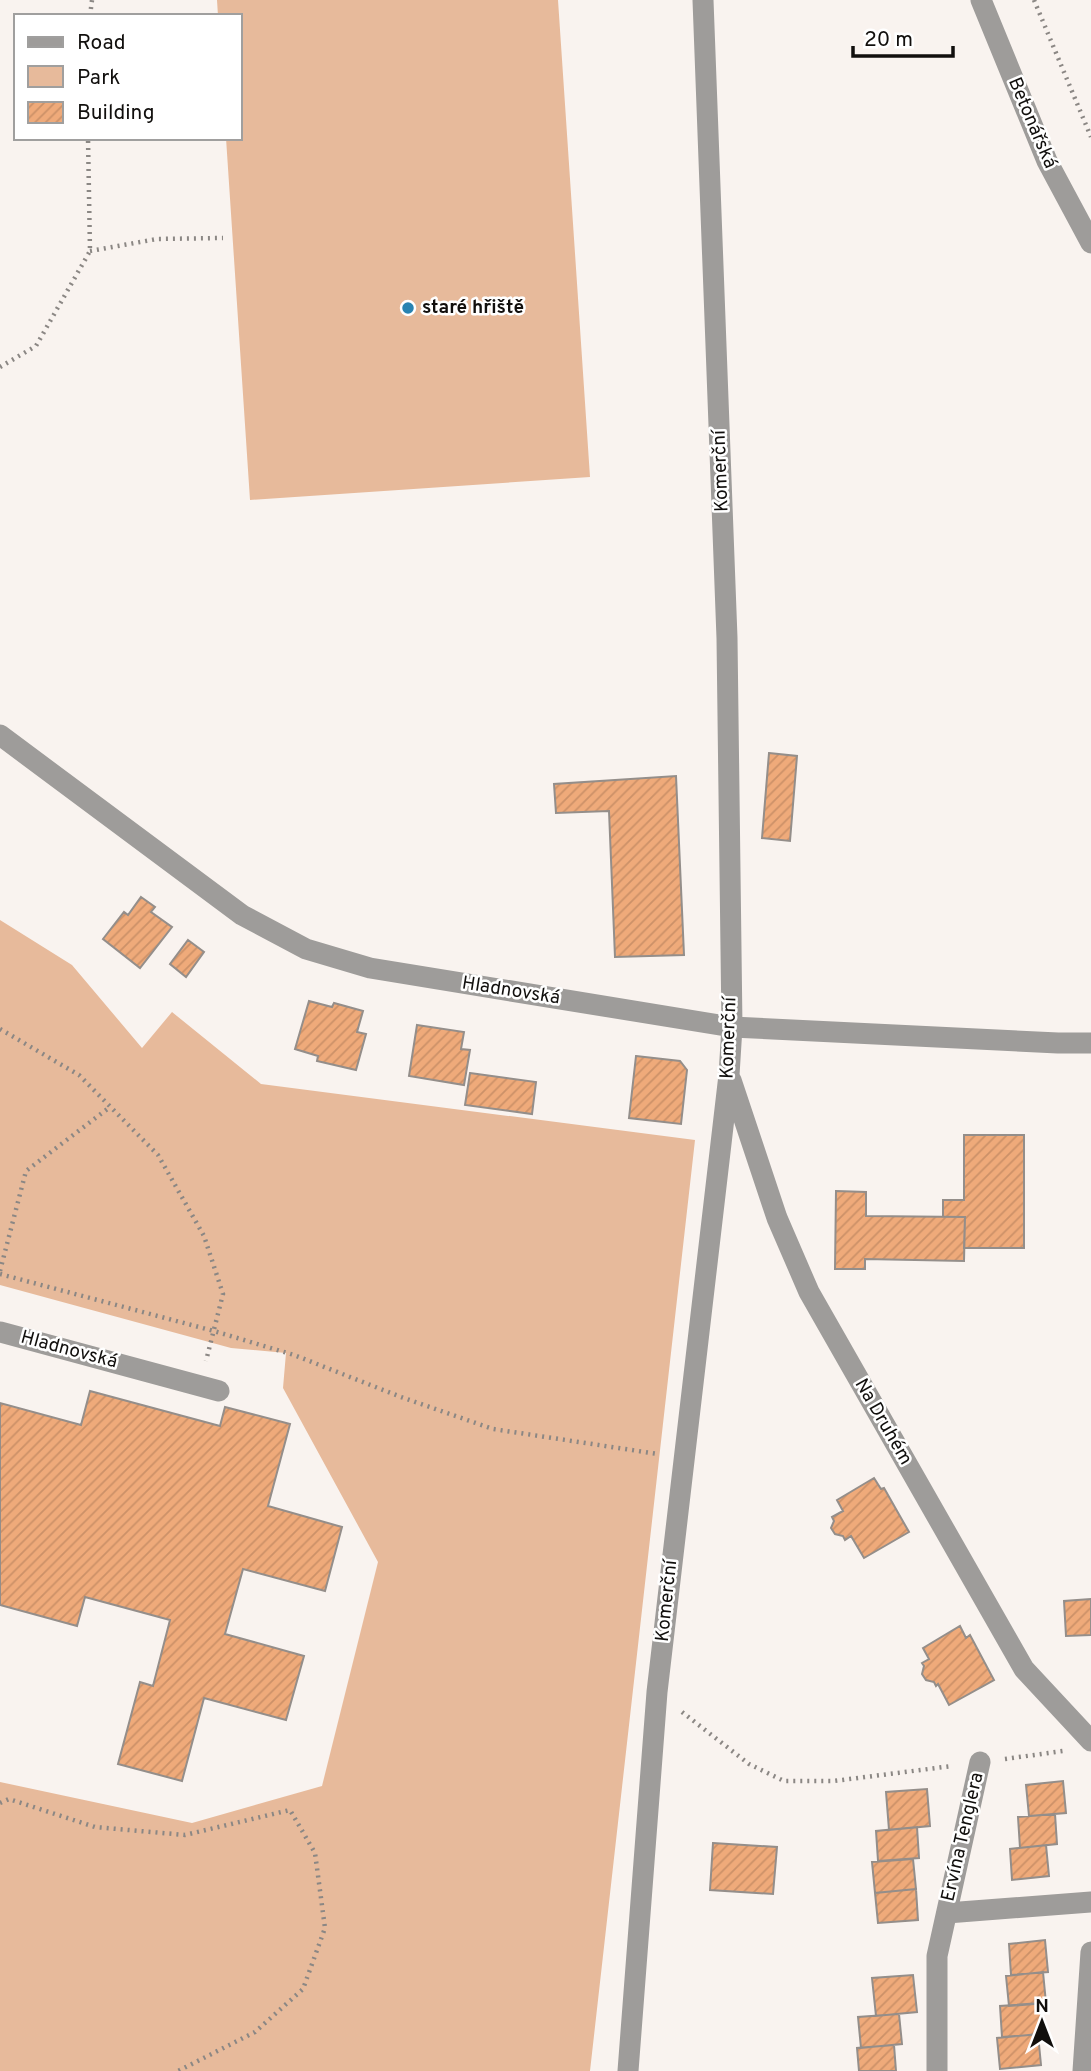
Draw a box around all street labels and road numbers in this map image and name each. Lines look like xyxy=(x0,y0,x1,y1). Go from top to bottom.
street label: Betonářská xyxy=(1002,74,1062,172)
street label: Komerční xyxy=(708,427,734,512)
street label: Hladnovská xyxy=(460,971,562,1011)
street label: Komerční xyxy=(716,994,742,1079)
street label: Hladnovská xyxy=(18,1326,120,1374)
street label: Na Druhém xyxy=(849,1375,917,1469)
street label: Komerční xyxy=(651,1557,683,1643)
street label: Ervína Tenglera xyxy=(936,1770,990,1904)

